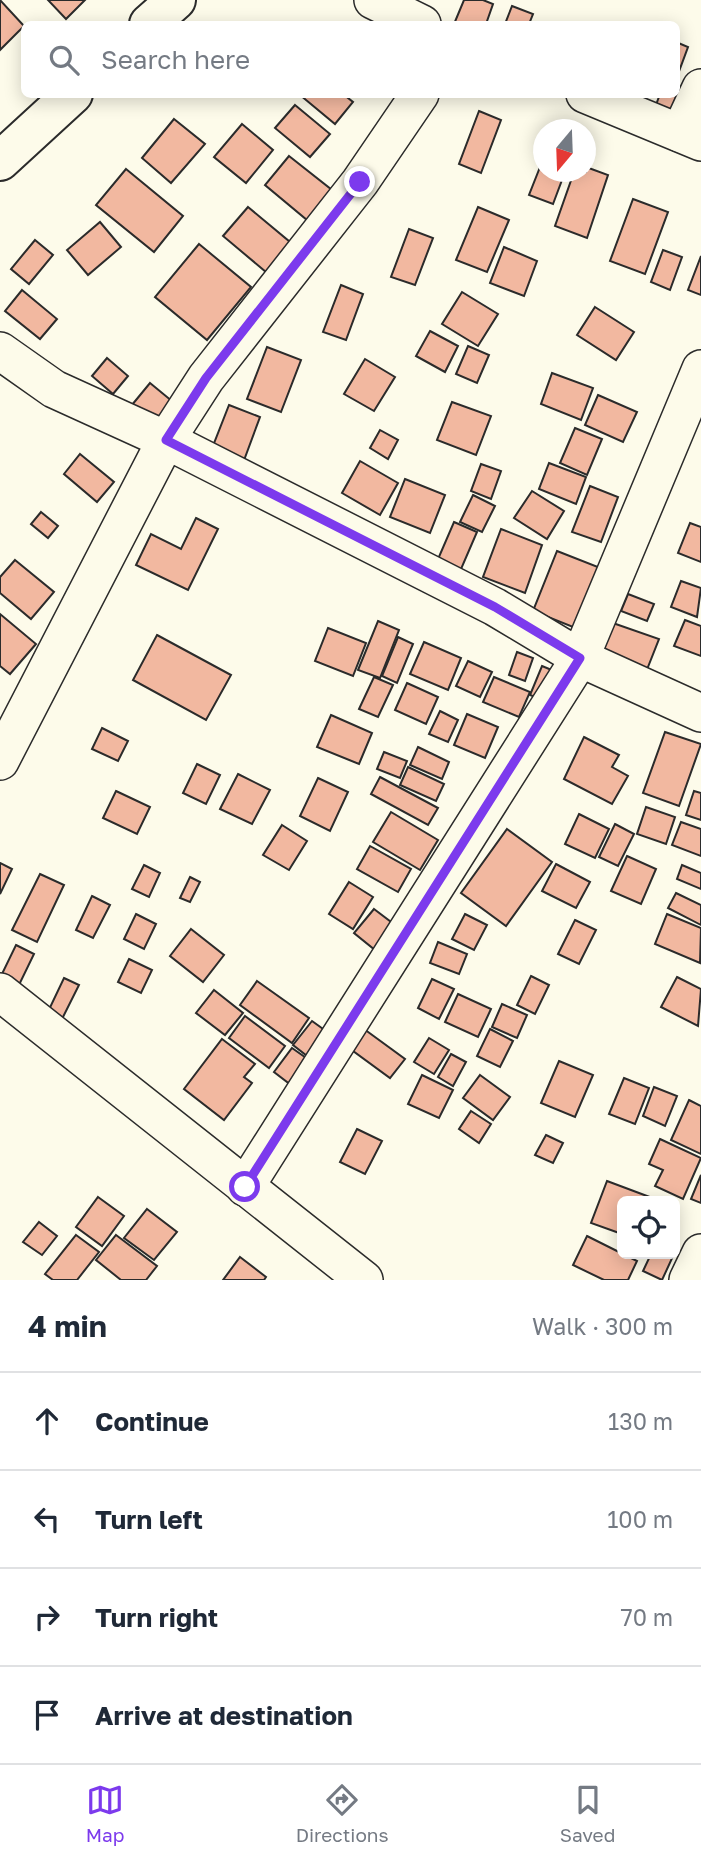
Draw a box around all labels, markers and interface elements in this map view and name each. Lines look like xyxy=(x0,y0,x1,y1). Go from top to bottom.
search box xyxy=(21,21,680,98)
icon: search xyxy=(45,41,83,79)
text: Search here xyxy=(101,44,250,75)
north arrow xyxy=(533,119,596,182)
route end xyxy=(344,166,375,197)
route start xyxy=(229,1171,260,1202)
map controls xyxy=(617,1196,680,1259)
button: locate xyxy=(617,1196,680,1259)
text: 4 min xyxy=(28,1308,107,1344)
text: Walk · 300 m xyxy=(532,1312,673,1340)
icon: ahead xyxy=(28,1402,66,1440)
text: Continue xyxy=(95,1406,209,1437)
text: 130 m xyxy=(608,1407,673,1435)
icon: left xyxy=(28,1500,66,1538)
text: Turn left xyxy=(95,1504,203,1535)
text: 100 m xyxy=(607,1505,673,1533)
icon: right xyxy=(28,1598,66,1636)
text: Turn right xyxy=(95,1602,218,1633)
text: 70 m xyxy=(620,1603,673,1631)
icon: arrive xyxy=(28,1696,66,1734)
text: Arrive at destination xyxy=(95,1700,353,1731)
tab: Map xyxy=(86,1781,124,1846)
tab: Directions xyxy=(296,1781,389,1846)
tab: Saved xyxy=(560,1781,615,1846)

